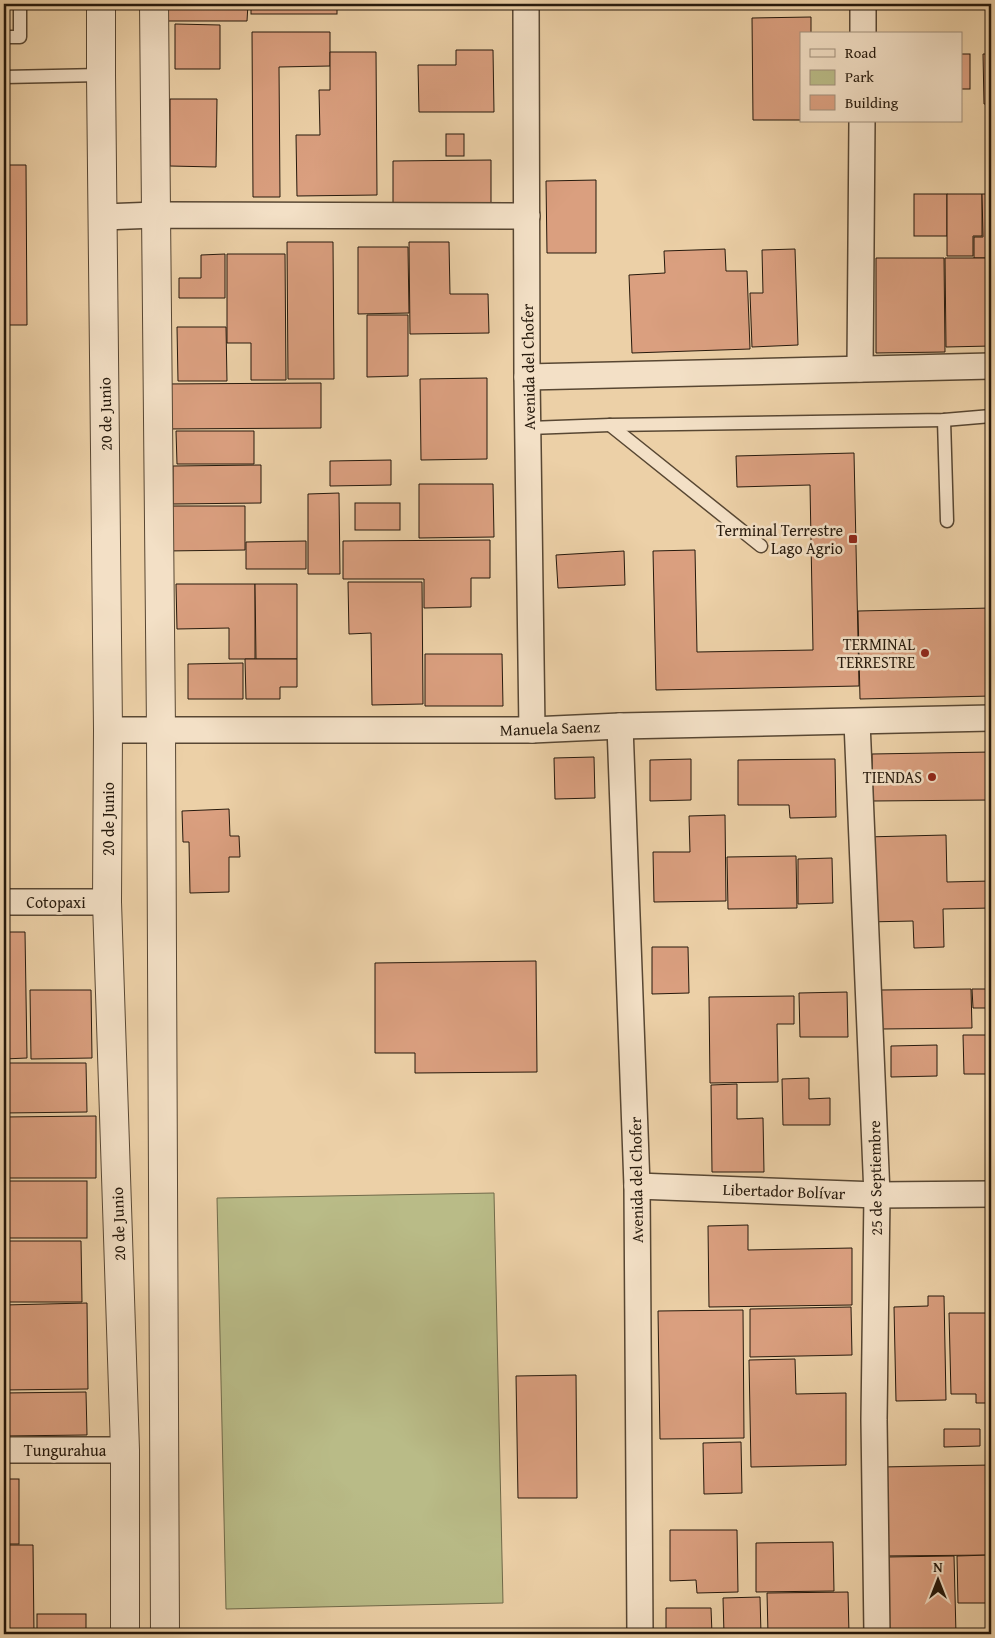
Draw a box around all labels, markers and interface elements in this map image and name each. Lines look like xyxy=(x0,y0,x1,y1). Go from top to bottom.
legend xyxy=(800,32,962,122)
text: Road xyxy=(845,42,876,63)
text: Park xyxy=(845,66,874,87)
text: Building xyxy=(845,92,899,113)
street label: Avenida del Chofer xyxy=(515,303,541,430)
street label: 20 de Junio xyxy=(92,377,118,451)
place label: Terminal Terrestre Lago Agrio xyxy=(716,518,843,560)
marker: Terminal Terrestre Lago Agrio xyxy=(847,533,859,545)
place label: TERMINAL TERRESTRE xyxy=(837,632,915,674)
marker: TERMINAL TERRESTRE xyxy=(919,647,931,659)
street label: Manuela Saenz xyxy=(499,714,601,742)
place label: TIENDAS xyxy=(863,765,922,789)
marker: TIENDAS xyxy=(926,771,938,783)
street label: 20 de Junio xyxy=(96,782,120,856)
street label: Cotopaxi xyxy=(26,890,86,914)
street label: Avenida del Chofer xyxy=(623,1116,649,1243)
street label: 25 de Septiembre xyxy=(862,1120,888,1236)
street label: Libertador Bolívar xyxy=(722,1177,846,1205)
street label: 20 de Junio xyxy=(105,1187,131,1261)
street label: Tungurahua xyxy=(24,1438,107,1462)
north arrow xyxy=(912,1556,962,1606)
text: N xyxy=(933,1557,943,1577)

